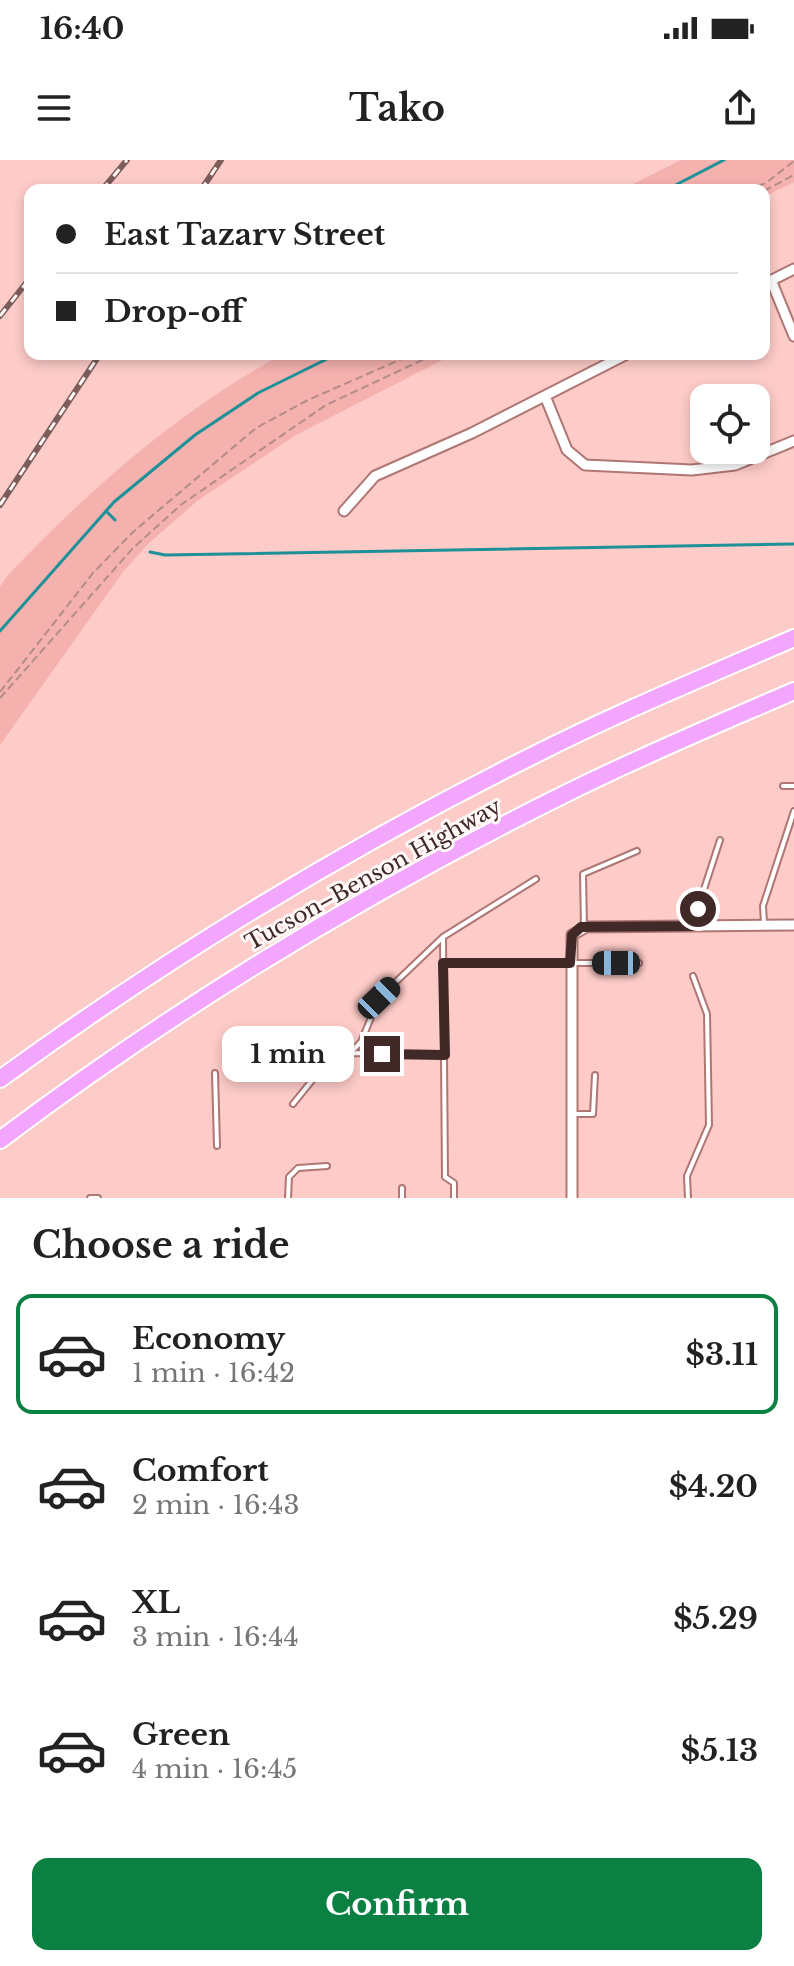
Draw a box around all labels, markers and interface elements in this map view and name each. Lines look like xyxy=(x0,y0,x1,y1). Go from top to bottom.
text: 16:40 xyxy=(40,10,124,47)
icon: menu xyxy=(32,86,76,130)
text: Tako xyxy=(349,86,445,131)
icon: share xyxy=(718,86,762,130)
text: East Tazarv Street xyxy=(104,216,385,253)
text: Drop-off xyxy=(104,293,244,330)
map controls xyxy=(690,384,770,464)
button: locate xyxy=(690,384,770,464)
street label: Tucson–Benson Highway xyxy=(240,793,506,956)
route start xyxy=(680,891,716,927)
car xyxy=(592,951,640,975)
car xyxy=(353,973,405,1023)
callout: 1 min xyxy=(222,1026,354,1082)
route end xyxy=(364,1036,400,1072)
text: 1 min xyxy=(250,1038,326,1070)
text: Choose a ride xyxy=(32,1223,289,1268)
icon: car xyxy=(36,1318,108,1390)
text: Economy xyxy=(132,1320,285,1357)
text: $3.11 xyxy=(686,1336,758,1373)
text: 1 min · 16:42 xyxy=(132,1357,295,1389)
icon: car xyxy=(36,1450,108,1522)
text: Comfort xyxy=(132,1452,269,1489)
text: $4.20 xyxy=(669,1468,758,1505)
text: 2 min · 16:43 xyxy=(132,1489,299,1521)
icon: car xyxy=(36,1582,108,1654)
text: XL xyxy=(132,1584,180,1621)
text: $5.29 xyxy=(673,1600,758,1637)
text: 3 min · 16:44 xyxy=(132,1621,299,1653)
icon: car xyxy=(36,1714,108,1786)
text: Green xyxy=(132,1716,230,1753)
text: $5.13 xyxy=(681,1732,758,1769)
text: 4 min · 16:45 xyxy=(132,1753,297,1785)
button: Confirm xyxy=(32,1858,762,1950)

